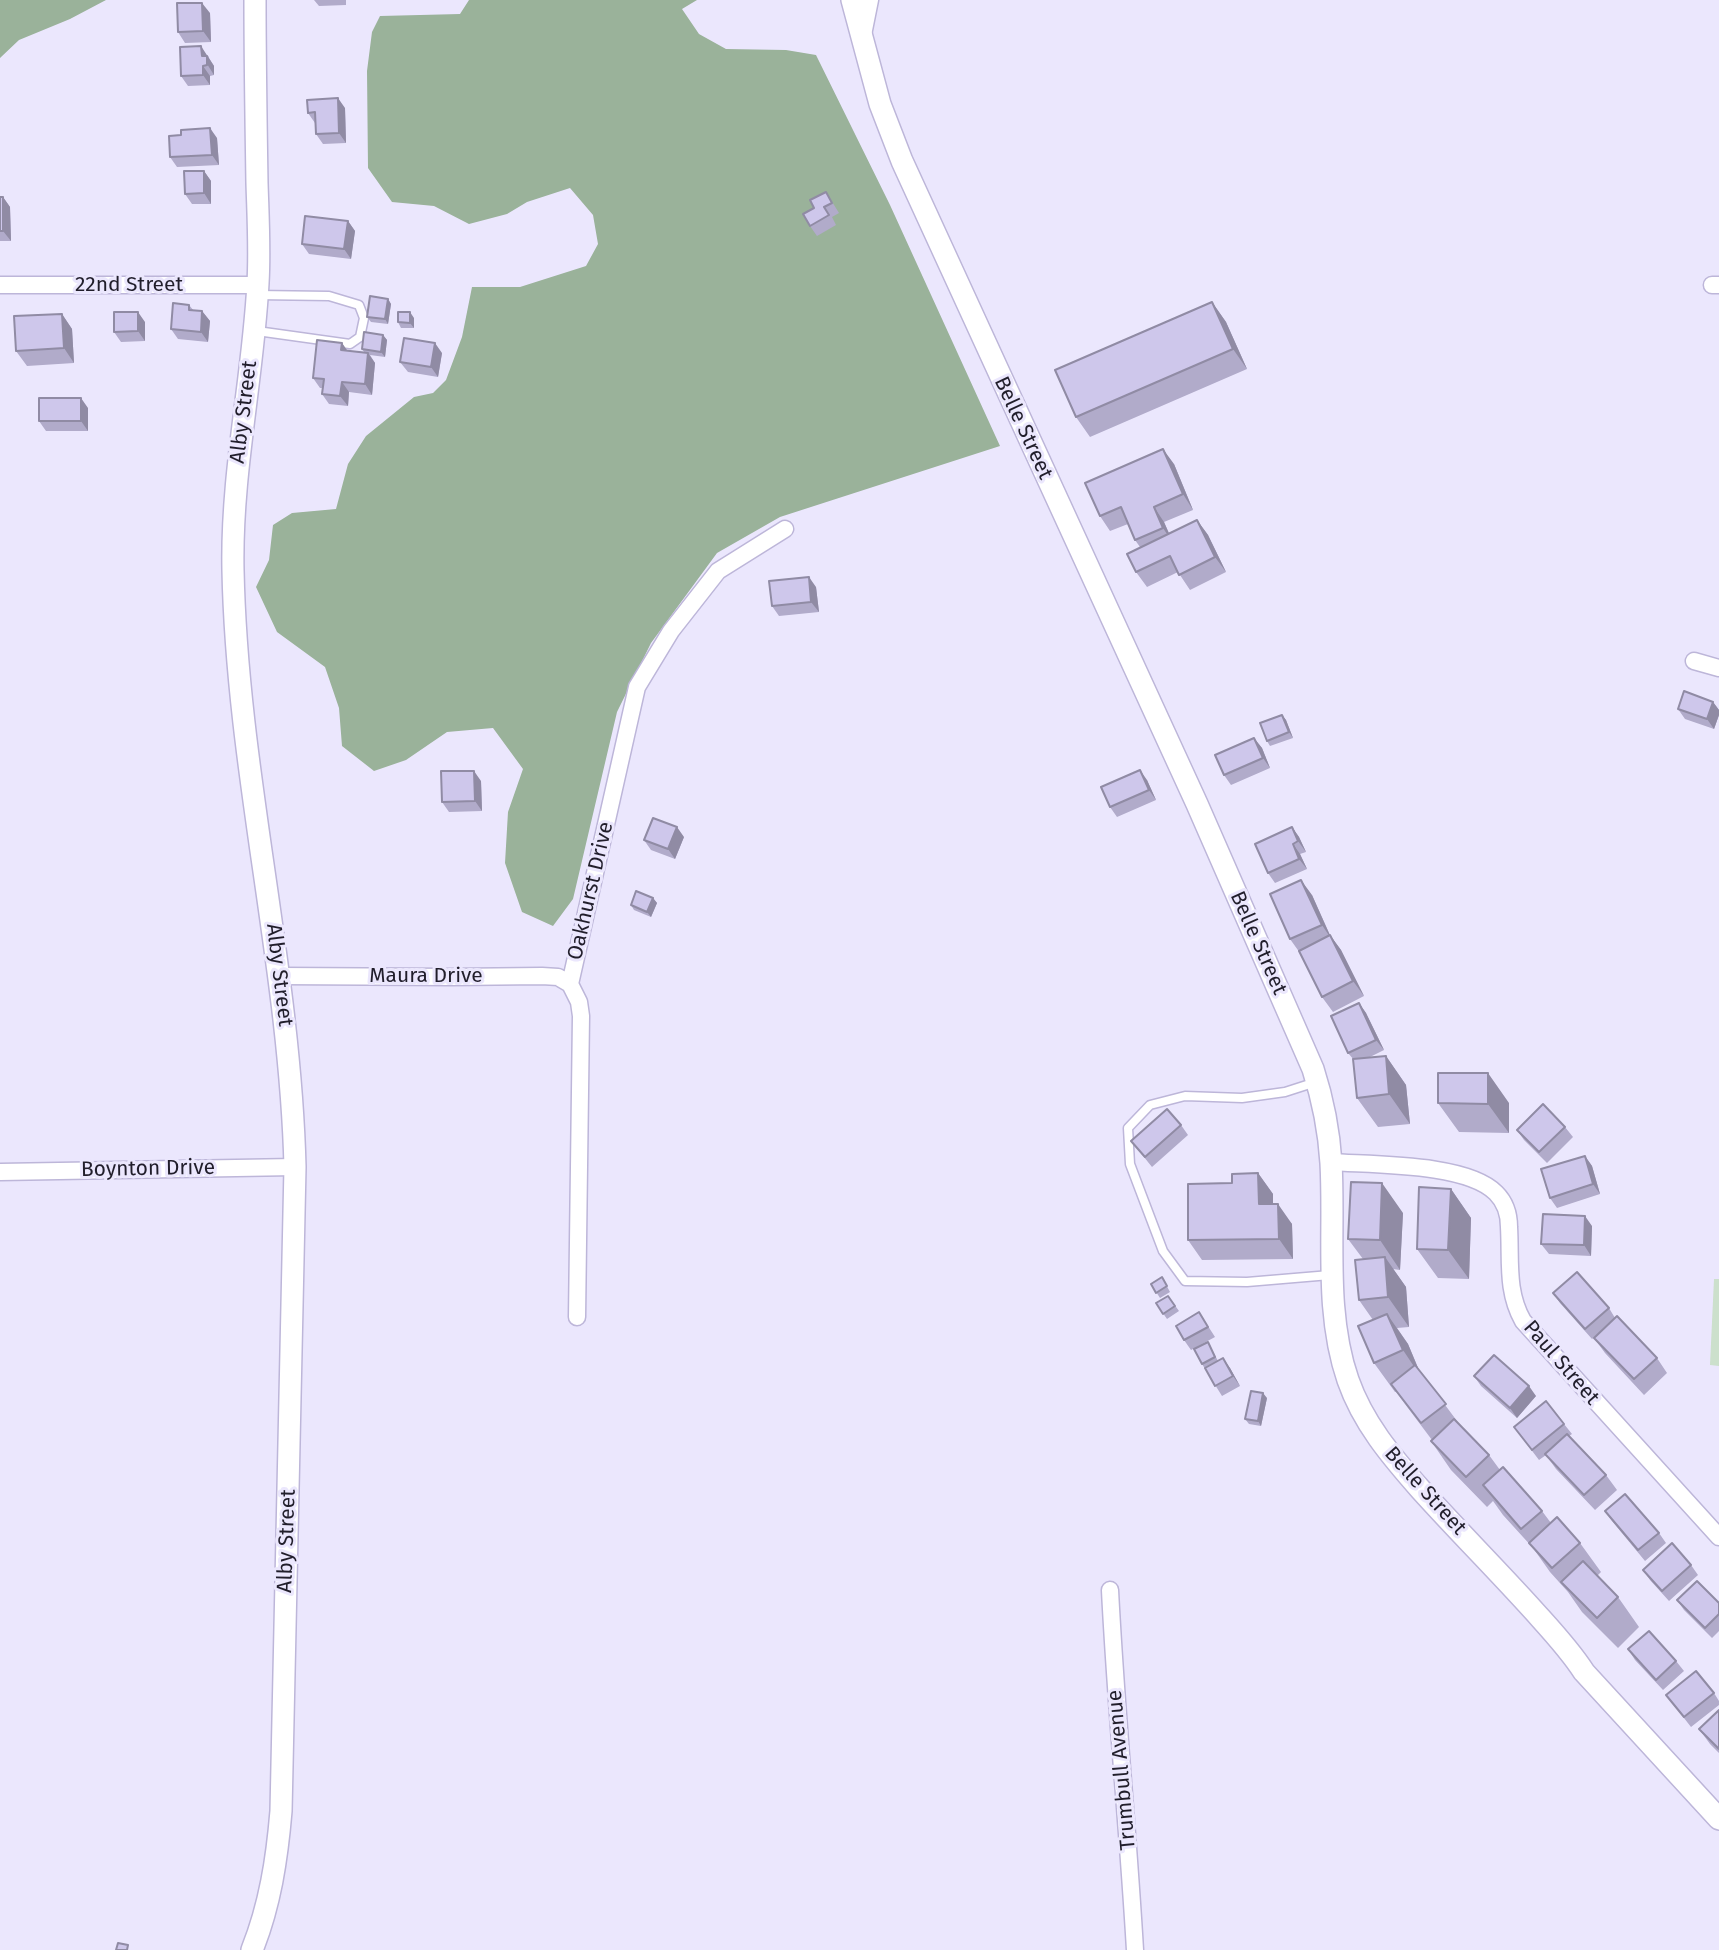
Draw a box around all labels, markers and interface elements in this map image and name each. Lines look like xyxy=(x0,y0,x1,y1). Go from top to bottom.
street label: 22nd Street xyxy=(75,272,183,298)
street label: Alby Street xyxy=(225,359,263,465)
street label: Belle Street xyxy=(988,373,1058,483)
street label: Oakhurst Drive xyxy=(563,819,619,963)
street label: Belle Street xyxy=(1224,887,1292,999)
street label: Alby Street xyxy=(260,922,298,1028)
street label: Maura Drive xyxy=(369,963,483,989)
street label: Boynton Drive xyxy=(81,1155,215,1183)
street label: Paul Street xyxy=(1518,1316,1604,1410)
street label: Belle Street xyxy=(1379,1442,1471,1540)
street label: Alby Street xyxy=(273,1489,301,1593)
street label: Trumbull Avenue xyxy=(1102,1689,1142,1851)

